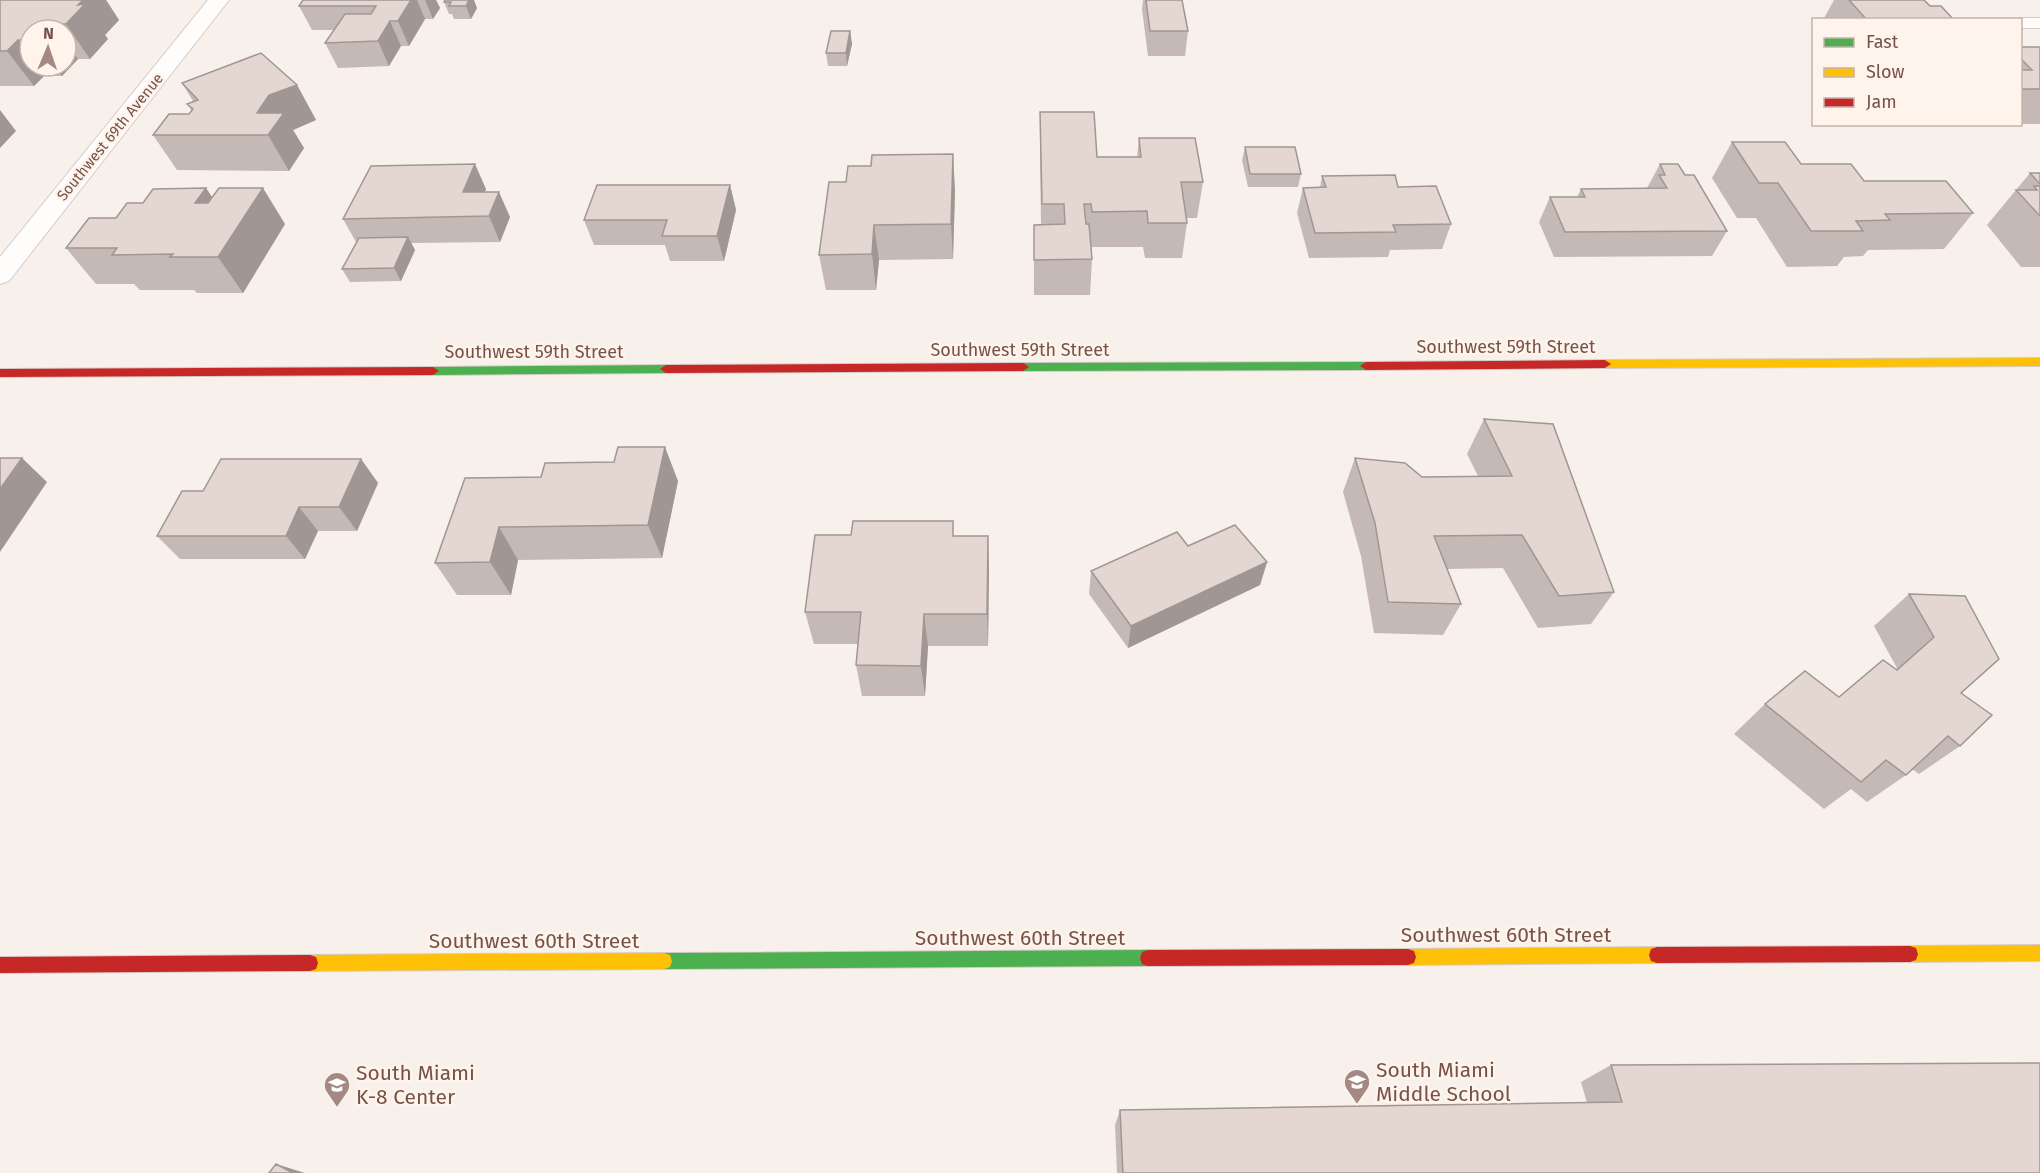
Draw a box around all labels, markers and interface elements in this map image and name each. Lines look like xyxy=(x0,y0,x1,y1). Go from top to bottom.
north arrow xyxy=(18,18,78,78)
legend xyxy=(1812,18,2022,126)
text: N xyxy=(43,24,54,43)
text: Fast xyxy=(1866,31,1899,53)
text: Slow xyxy=(1866,61,1905,83)
street label: Southwest 69th Avenue xyxy=(53,70,167,204)
text: Jam xyxy=(1866,91,1897,113)
street label: Southwest 59th Street xyxy=(1416,336,1596,358)
street label: Southwest 59th Street xyxy=(930,339,1110,361)
street label: Southwest 59th Street xyxy=(444,341,624,363)
street label: Southwest 60th Street xyxy=(1401,922,1612,948)
street label: Southwest 60th Street xyxy=(915,925,1126,951)
street label: Southwest 60th Street xyxy=(429,928,640,954)
place label: South Miami Middle School xyxy=(1376,1057,1511,1107)
place label: South Miami K-8 Center xyxy=(356,1060,475,1110)
school or university icon: South Miami Middle School xyxy=(1342,1067,1372,1105)
school or university icon: South Miami K-8 Center xyxy=(322,1070,352,1108)

